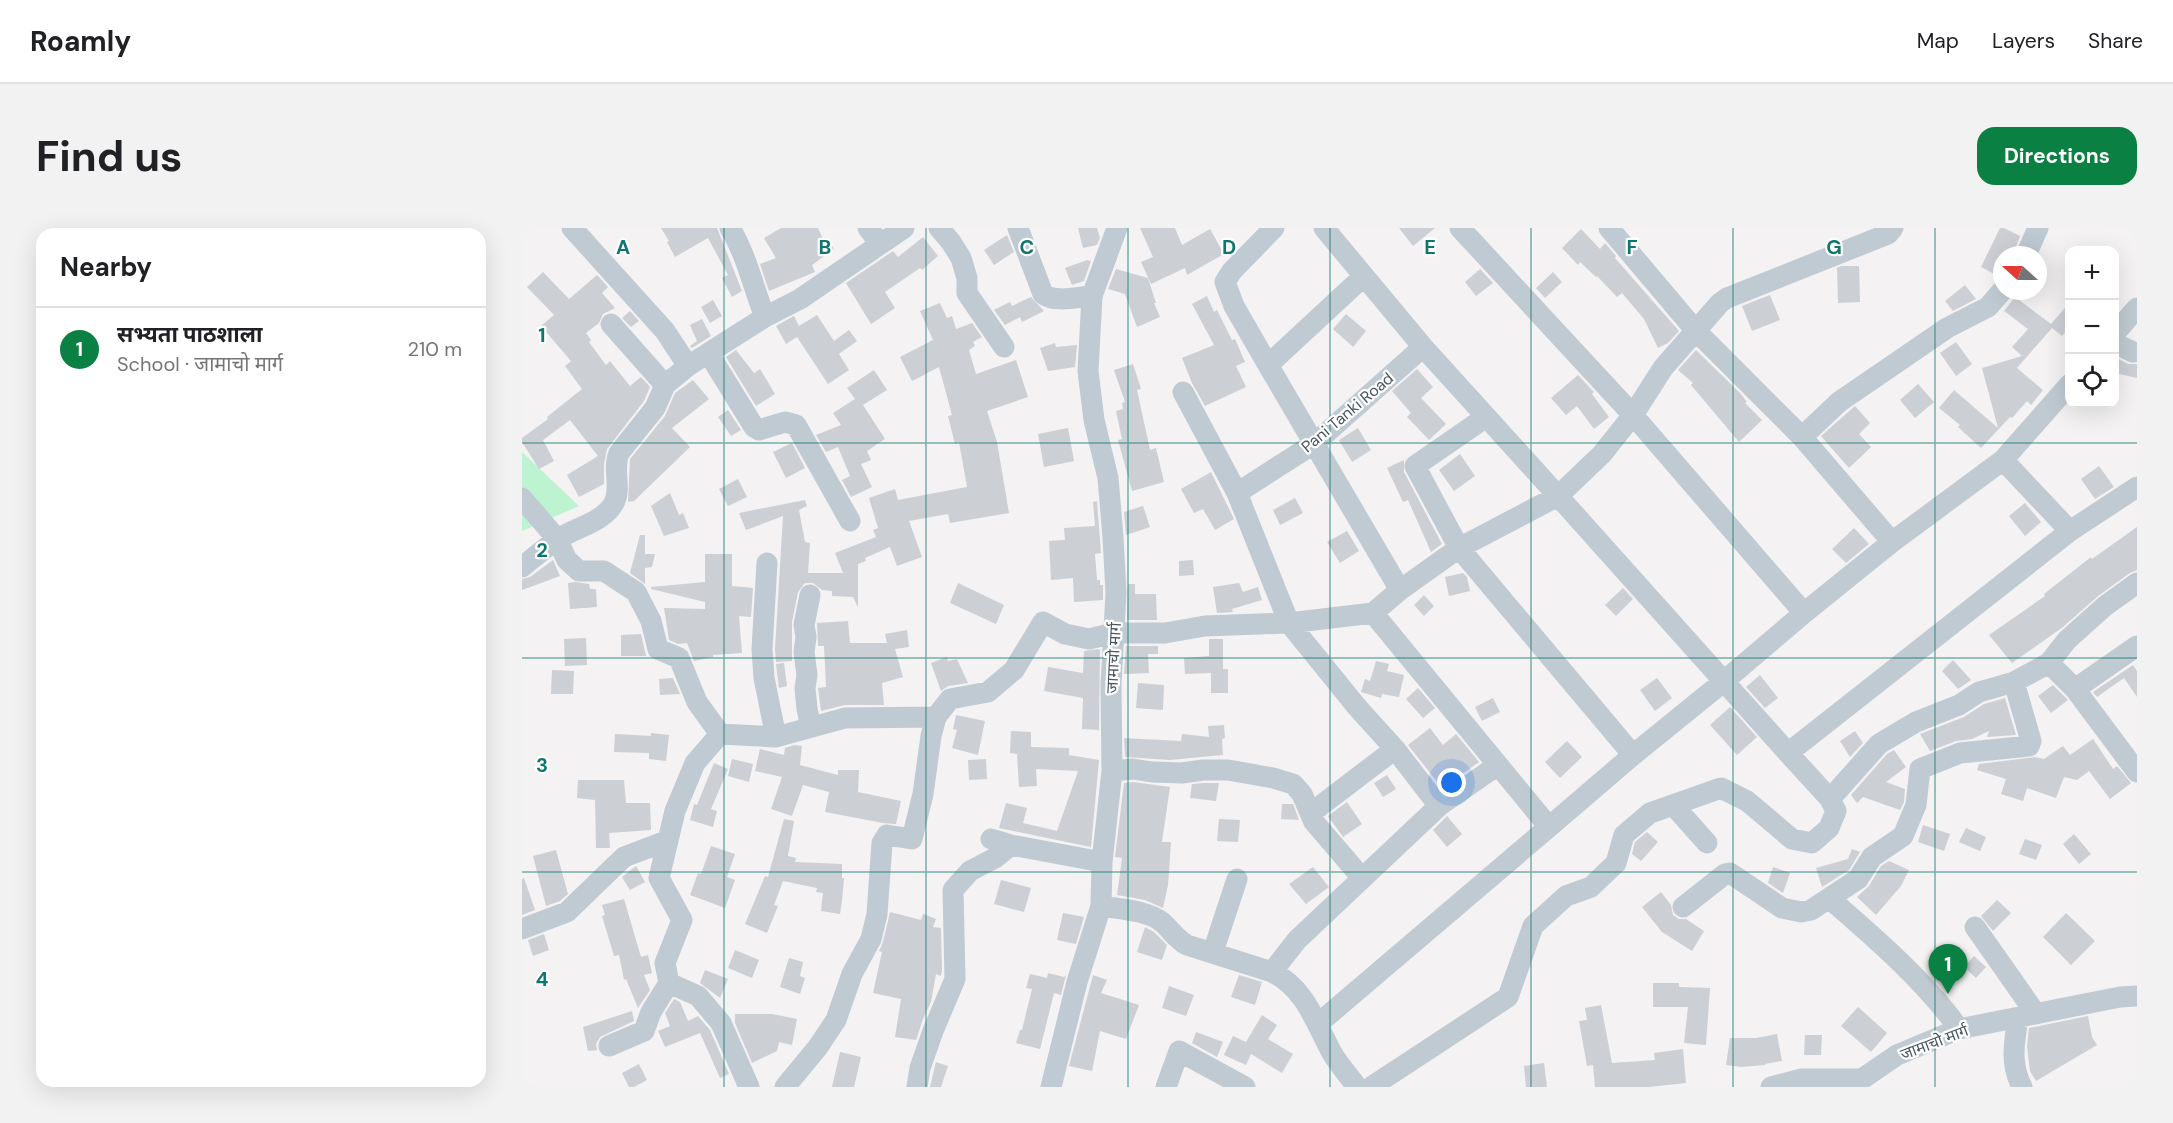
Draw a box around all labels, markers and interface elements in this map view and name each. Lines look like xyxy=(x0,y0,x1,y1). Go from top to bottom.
text: Roamly xyxy=(30,23,131,60)
text: Map xyxy=(1917,27,1959,55)
text: Layers xyxy=(1992,27,2055,55)
text: Share xyxy=(2088,27,2143,55)
button: Directions xyxy=(1977,127,2137,185)
text: Find us xyxy=(36,129,182,184)
text: A xyxy=(616,234,630,260)
text: B xyxy=(819,234,831,260)
text: C xyxy=(1020,234,1034,260)
text: D xyxy=(1222,234,1236,260)
text: E xyxy=(1424,234,1436,260)
text: F xyxy=(1626,234,1638,260)
text: G xyxy=(1826,234,1842,260)
north arrow xyxy=(1993,246,2047,300)
map controls xyxy=(2065,246,2119,408)
button: + xyxy=(2065,246,2119,300)
text: Nearby xyxy=(60,250,152,284)
button: − xyxy=(2065,300,2119,354)
text: सभ्यता पाठशाला xyxy=(117,320,262,349)
text: 1 xyxy=(538,322,546,348)
text: 1 xyxy=(76,336,83,362)
text: 210 m xyxy=(407,336,462,362)
text: School · जामाचो मार्ग xyxy=(117,351,283,377)
button: locate xyxy=(2065,354,2119,408)
street label: Pani Tanki Road xyxy=(1297,368,1398,457)
text: 2 xyxy=(536,537,548,563)
street label: जामाचो मार्ग xyxy=(1101,621,1126,694)
text: 3 xyxy=(536,752,548,778)
your location xyxy=(1437,768,1466,797)
pin: 1 xyxy=(1928,944,1968,994)
text: 4 xyxy=(536,966,549,992)
street label: जामाचो मार्ग xyxy=(1897,1020,1972,1065)

